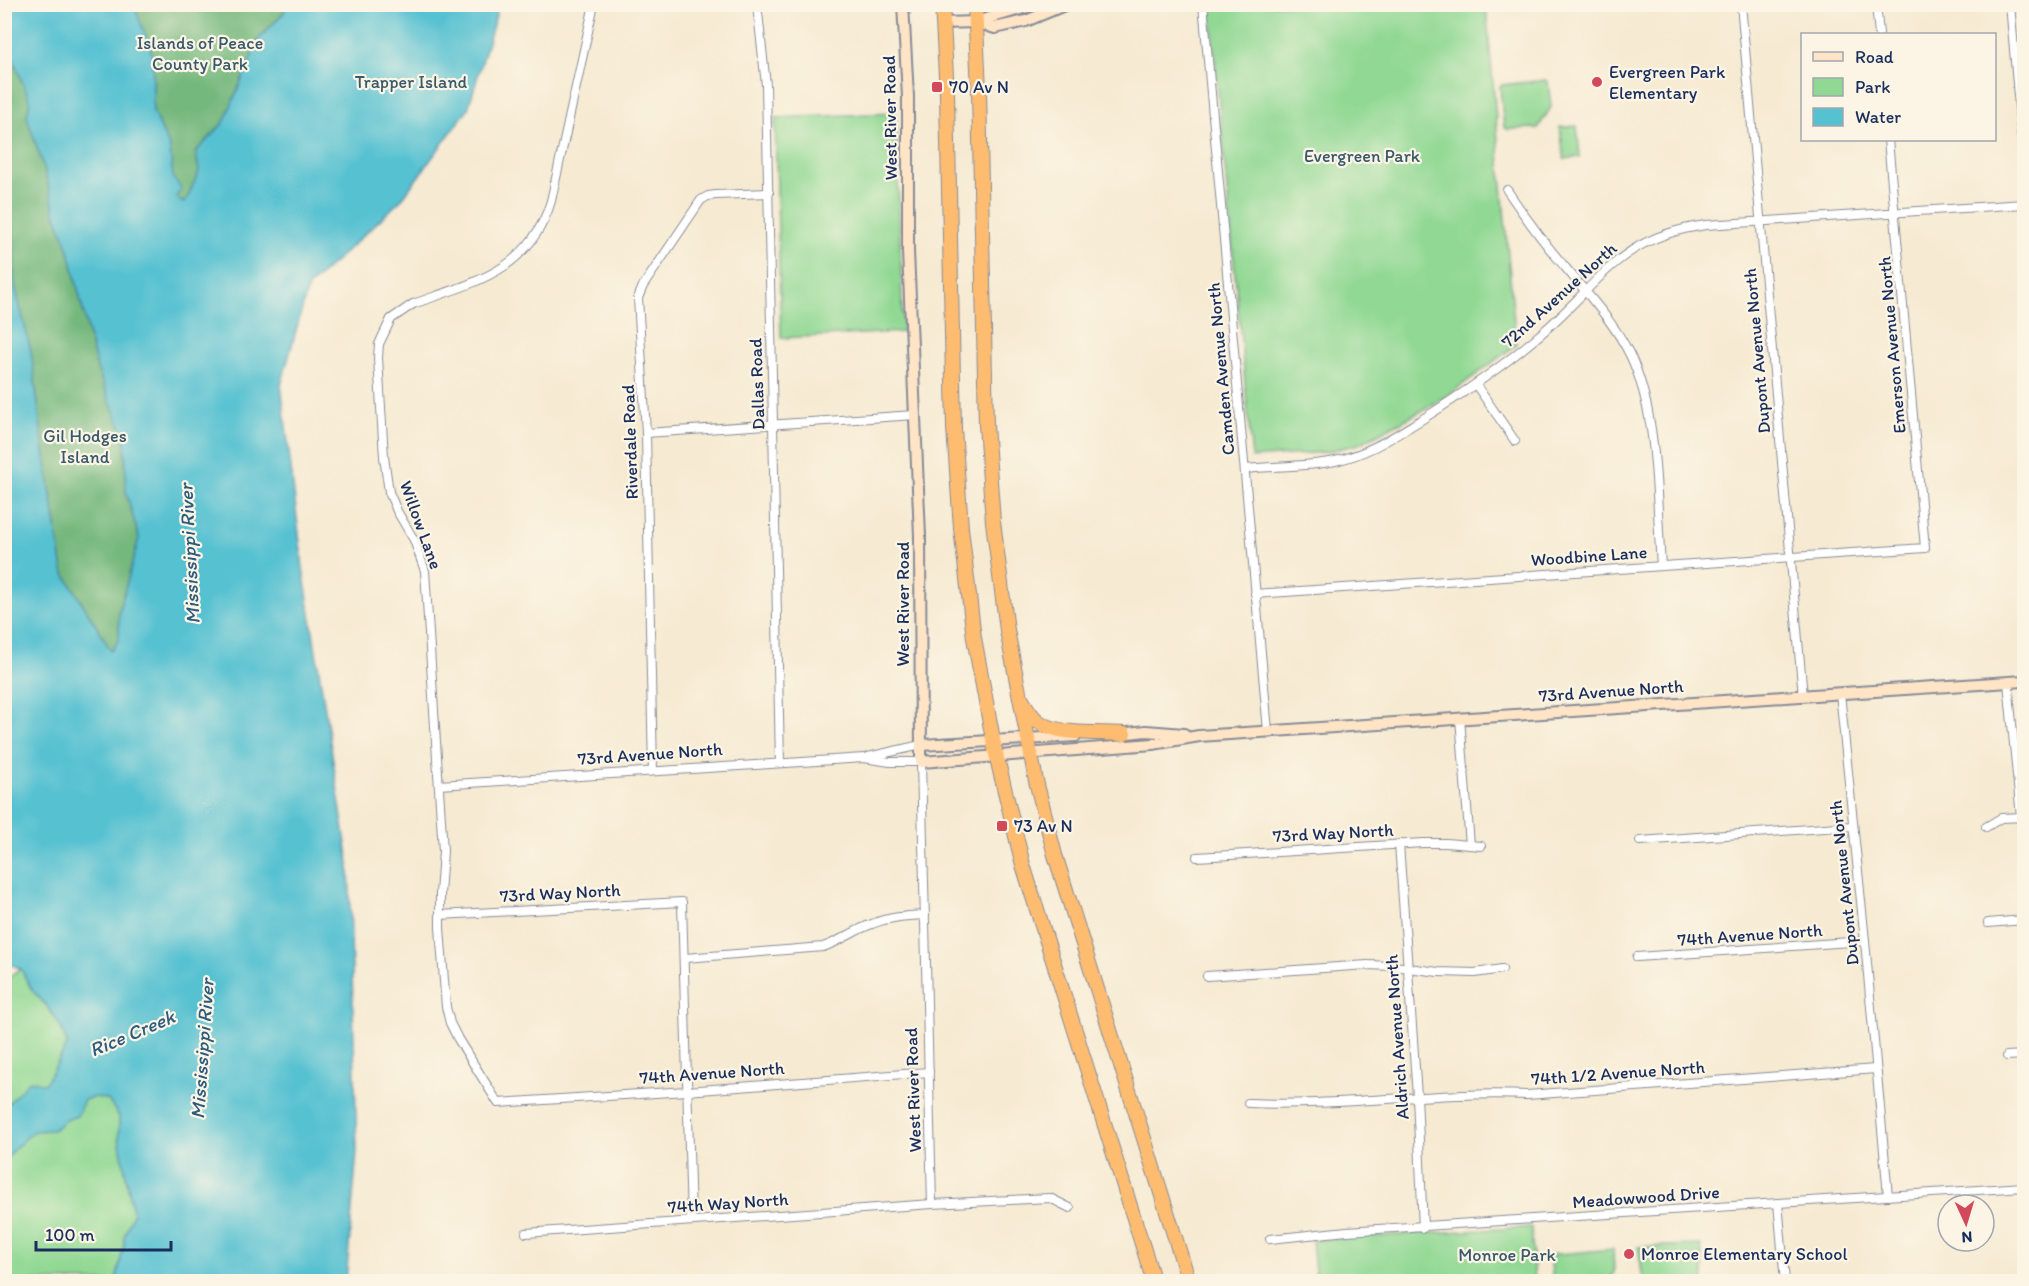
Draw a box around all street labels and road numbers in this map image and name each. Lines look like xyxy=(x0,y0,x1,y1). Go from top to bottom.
street label: West River Road xyxy=(878,55,902,181)
street label: 72nd Avenue North xyxy=(1497,237,1622,353)
street label: Emerson Avenue North xyxy=(1873,255,1911,435)
street label: Dupont Avenue North xyxy=(1739,267,1775,435)
street label: Camden Avenue North xyxy=(1202,282,1240,456)
street label: Dallas Road xyxy=(744,338,770,430)
street label: Riverdale Road xyxy=(617,384,643,500)
street label: Willow Lane xyxy=(395,478,447,572)
street label: West River Road xyxy=(892,541,914,666)
street label: Woodbine Lane xyxy=(1530,541,1648,571)
street label: 73rd Avenue North xyxy=(1538,675,1685,707)
street label: 73rd Avenue North xyxy=(577,738,724,770)
street label: Dupont Avenue North xyxy=(1824,799,1864,967)
street label: 73rd Way North xyxy=(1272,819,1394,847)
street label: 73rd Way North xyxy=(499,879,621,907)
street label: 74th Avenue North xyxy=(1677,919,1824,951)
street label: Aldrich Avenue North xyxy=(1380,953,1414,1120)
street label: West River Road xyxy=(900,1027,926,1153)
street label: 74th 1/2 Avenue North xyxy=(1530,1056,1706,1090)
street label: 74th Avenue North xyxy=(639,1057,786,1089)
street label: Meadowwood Drive xyxy=(1572,1181,1720,1213)
street label: 74th Way North xyxy=(667,1188,790,1218)

